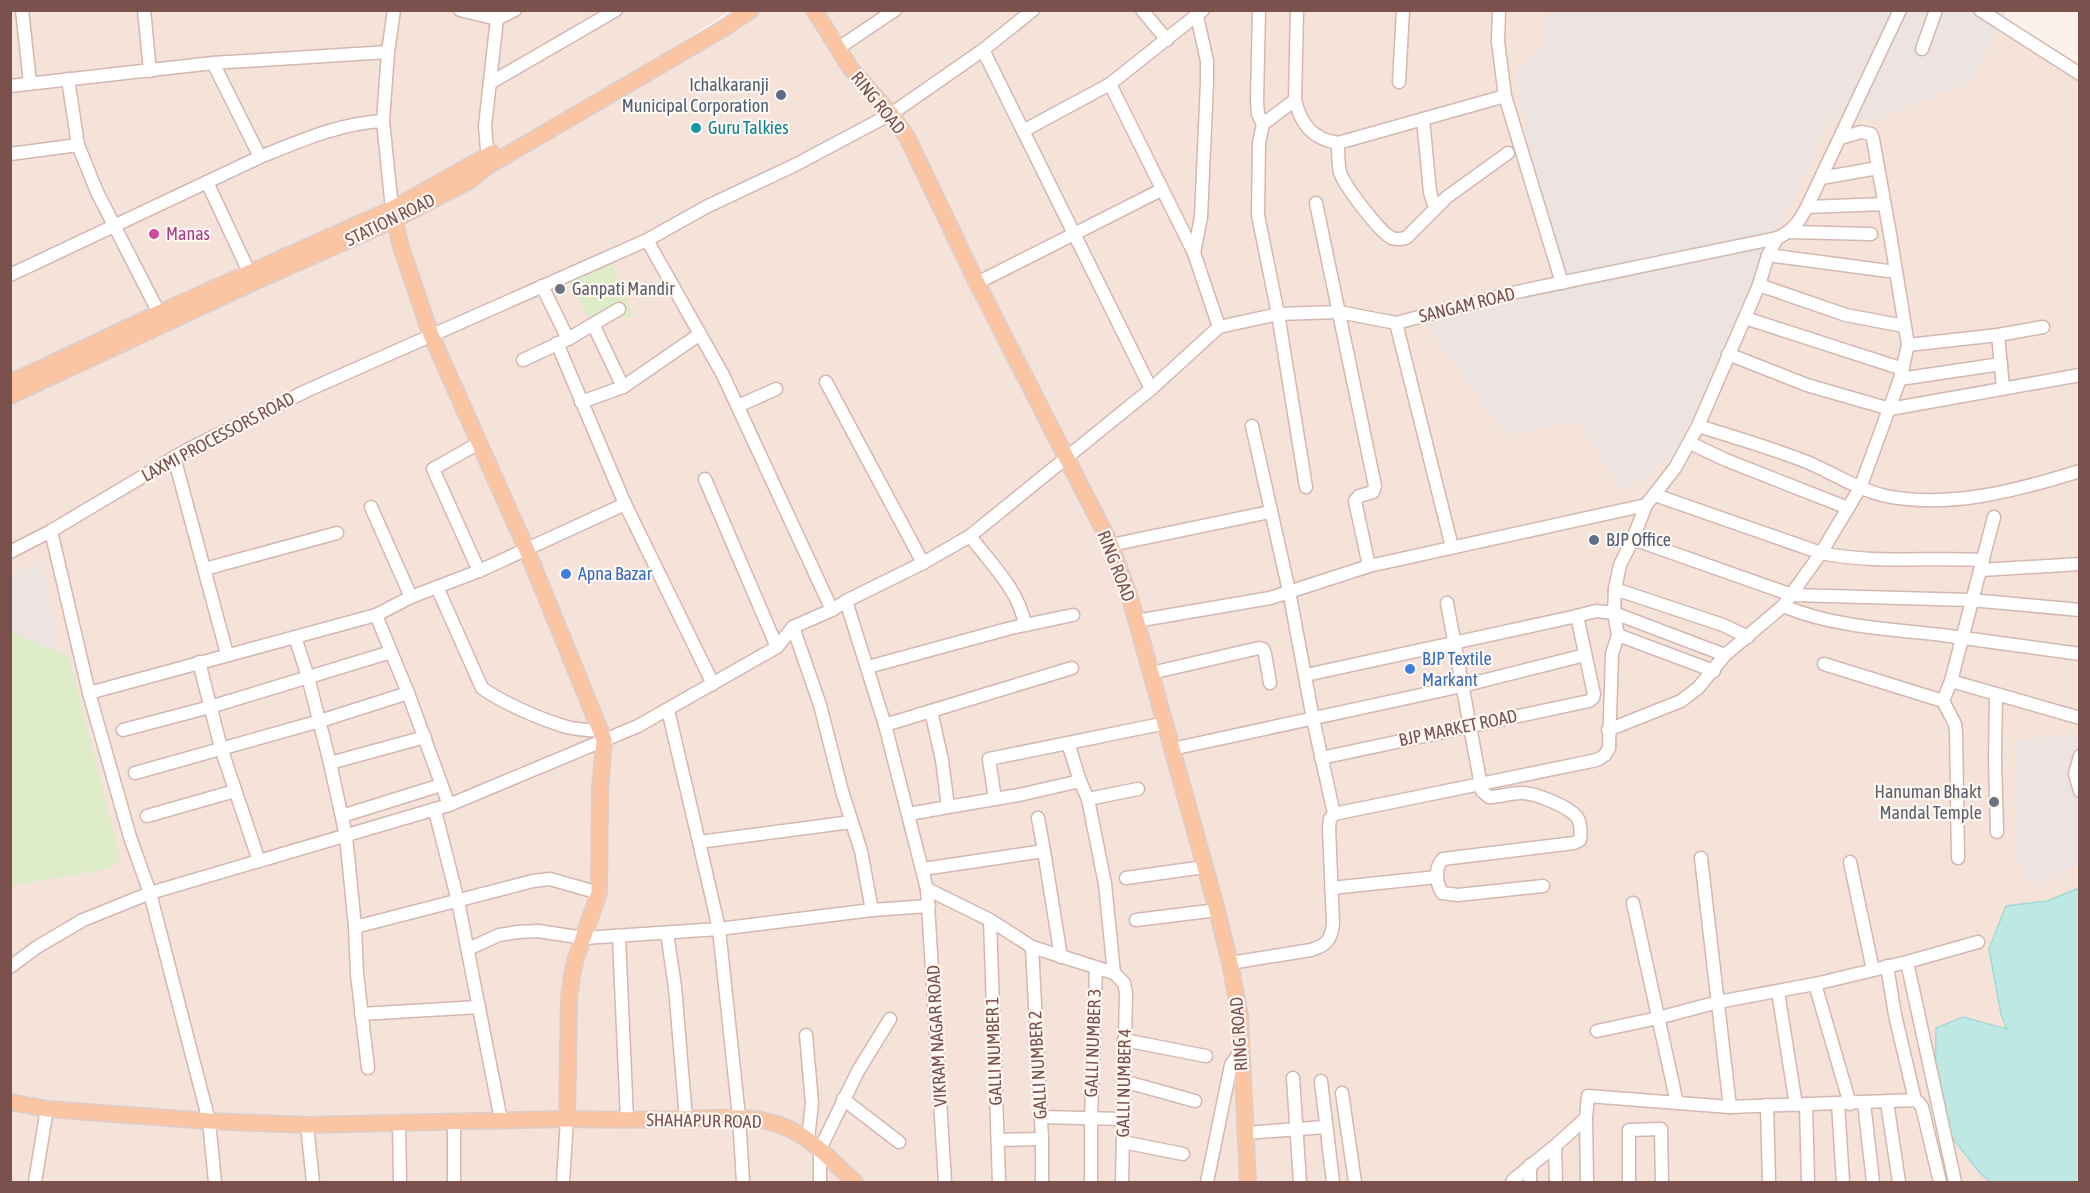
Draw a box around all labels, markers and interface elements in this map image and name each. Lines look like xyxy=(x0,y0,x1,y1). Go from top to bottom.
street label: RING ROAD xyxy=(847,67,910,138)
place label: Ichalkaranji Municipal Corporation xyxy=(622,74,769,116)
marker: Ichalkaranji Municipal Corporation xyxy=(774,88,788,102)
place label: Guru Talkies xyxy=(708,117,789,138)
marker: Guru Talkies xyxy=(689,121,703,135)
street label: STATION ROAD xyxy=(342,189,438,250)
place label: Manas xyxy=(166,223,210,244)
marker: Manas xyxy=(147,227,161,241)
place label: Ganpati Mandir xyxy=(572,278,675,299)
marker: Ganpati Mandir xyxy=(553,282,567,296)
street label: SANGAM ROAD xyxy=(1417,282,1517,327)
street label: LAXMI PROCESSORS ROAD xyxy=(138,387,298,486)
street label: RING ROAD xyxy=(1093,527,1140,604)
place label: BJP Office xyxy=(1606,529,1671,550)
marker: BJP Office xyxy=(1587,533,1601,547)
place label: Apna Bazar xyxy=(578,563,653,584)
marker: Apna Bazar xyxy=(559,567,573,581)
place label: BJP Textile Markant xyxy=(1422,648,1492,690)
marker: BJP Textile Markant xyxy=(1403,662,1417,676)
street label: BJP MARKET ROAD xyxy=(1397,705,1519,750)
place label: Hanuman Bhakt Mandal Temple xyxy=(1874,781,1982,823)
marker: Hanuman Bhakt Mandal Temple xyxy=(1987,795,2001,809)
street label: VIKRAM NAGAR ROAD xyxy=(922,965,951,1108)
street label: GALLI NUMBER 3 xyxy=(1080,988,1105,1098)
street label: GALLI NUMBER 1 xyxy=(981,996,1006,1106)
street label: RING ROAD xyxy=(1225,996,1252,1072)
street label: GALLI NUMBER 2 xyxy=(1024,1010,1051,1120)
street label: GALLI NUMBER 4 xyxy=(1112,1028,1135,1138)
street label: SHAHAPUR ROAD xyxy=(646,1109,762,1132)

